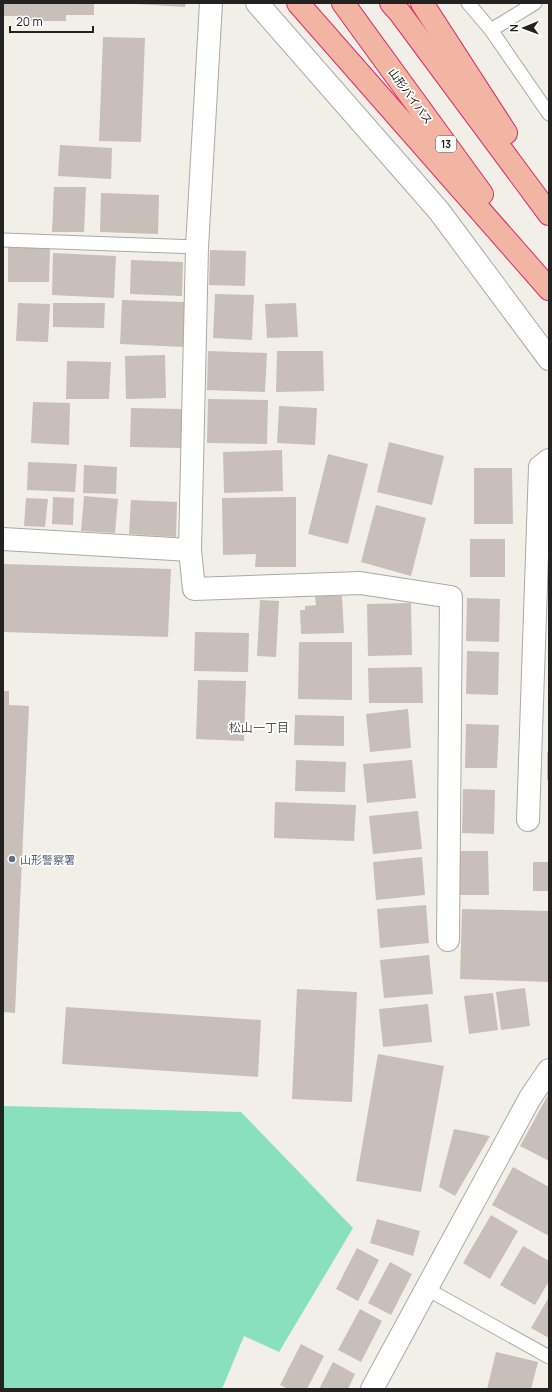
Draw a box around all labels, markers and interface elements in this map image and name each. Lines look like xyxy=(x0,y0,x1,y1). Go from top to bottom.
scale bar xyxy=(10,8,93,34)
north arrow xyxy=(504,8,544,48)
text: 20 m xyxy=(16,13,43,30)
text: N xyxy=(506,24,521,32)
street label: 山形バイパス xyxy=(386,65,436,127)
road number: 13 xyxy=(436,136,456,152)
district label: 松山一丁目 xyxy=(229,719,289,736)
place label: 山形警察署 xyxy=(20,852,75,867)
marker: 山形警察署 xyxy=(7,854,17,864)

